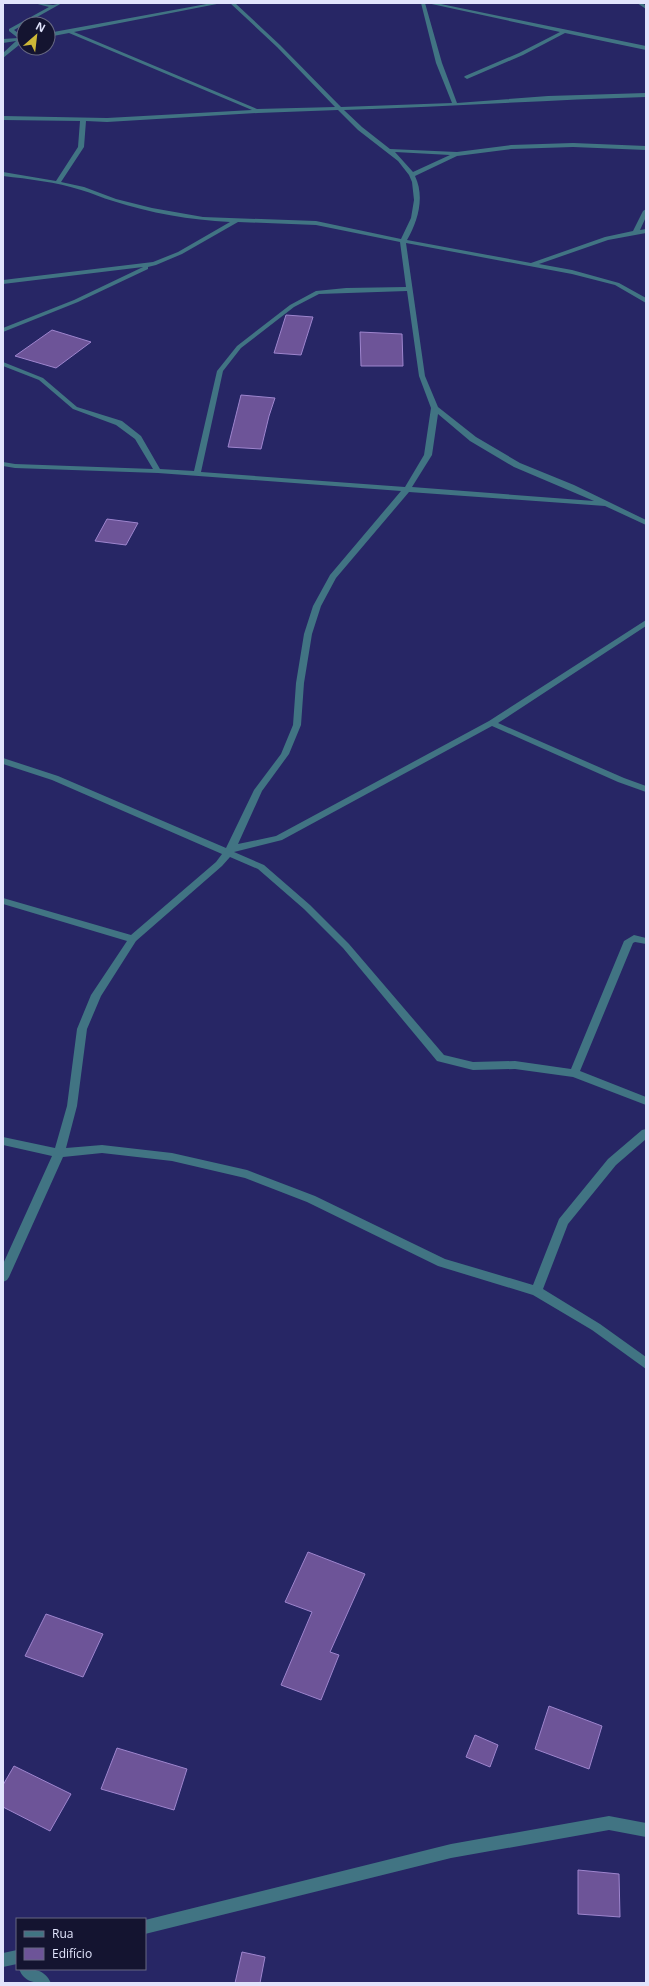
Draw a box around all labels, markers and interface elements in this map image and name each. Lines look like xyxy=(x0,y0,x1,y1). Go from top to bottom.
north arrow xyxy=(16,16,56,56)
text: N xyxy=(33,18,48,35)
legend xyxy=(16,1918,146,1970)
text: Rua xyxy=(52,1925,73,1942)
text: Edifício xyxy=(52,1945,92,1962)

